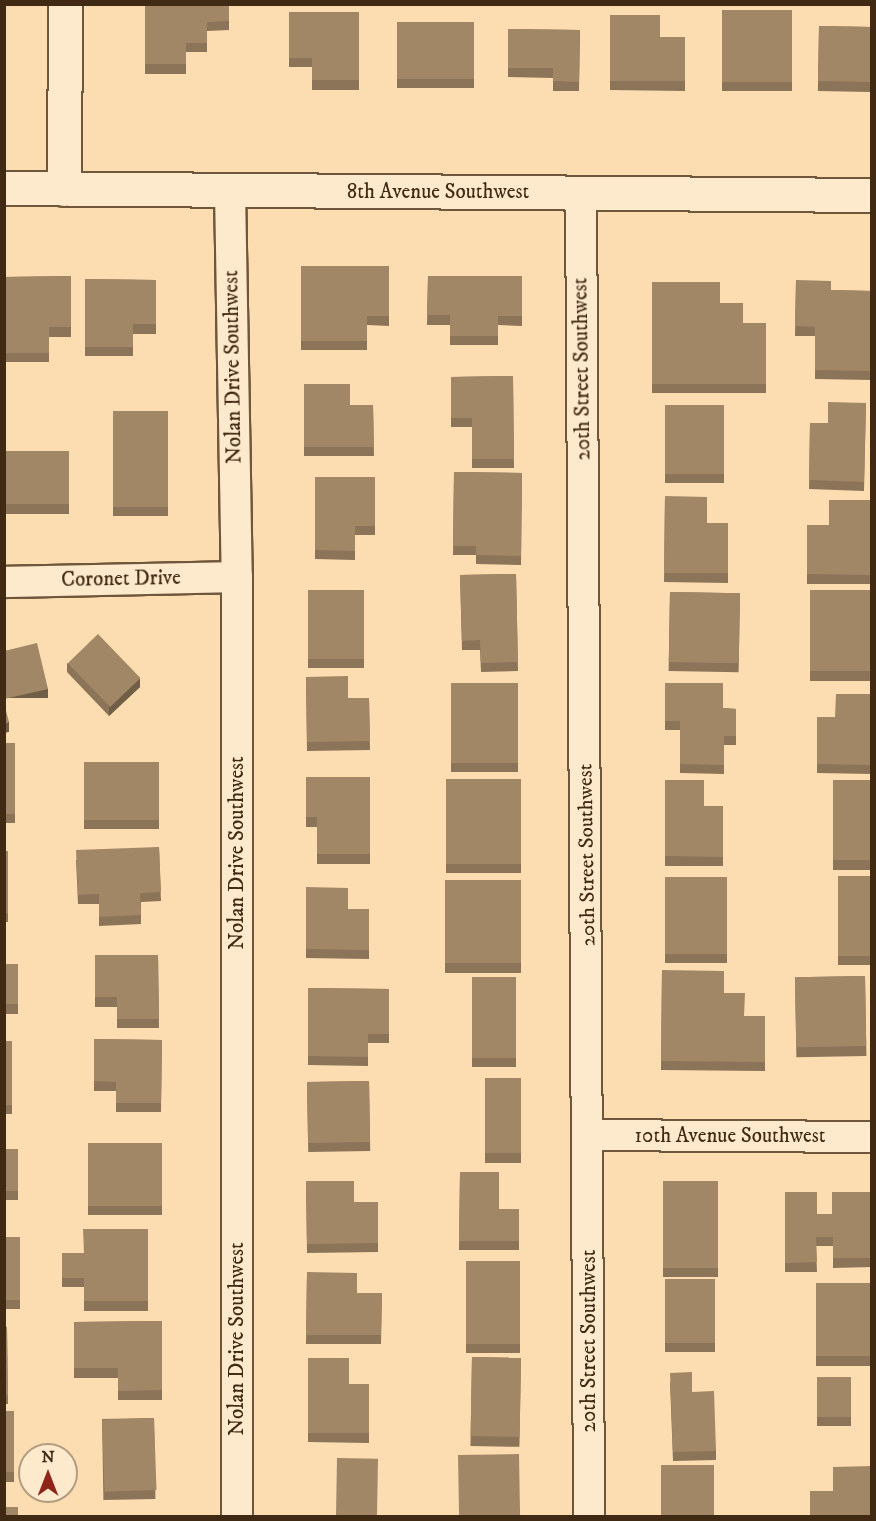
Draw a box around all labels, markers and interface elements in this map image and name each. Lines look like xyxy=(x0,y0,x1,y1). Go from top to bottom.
street label: 8th Avenue Southwest xyxy=(347,179,529,205)
street label: Nolan Drive Southwest xyxy=(219,270,247,464)
street label: 20th Street Southwest xyxy=(568,277,596,461)
street label: Coronet Drive xyxy=(61,565,181,593)
street label: Nolan Drive Southwest xyxy=(224,756,250,950)
street label: 20th Street Southwest xyxy=(573,763,601,947)
street label: 10th Avenue Southwest xyxy=(634,1123,826,1149)
street label: Nolan Drive Southwest xyxy=(224,1242,250,1436)
street label: 20th Street Southwest xyxy=(576,1250,602,1432)
north arrow xyxy=(18,1443,78,1503)
text: N xyxy=(41,1447,55,1467)

